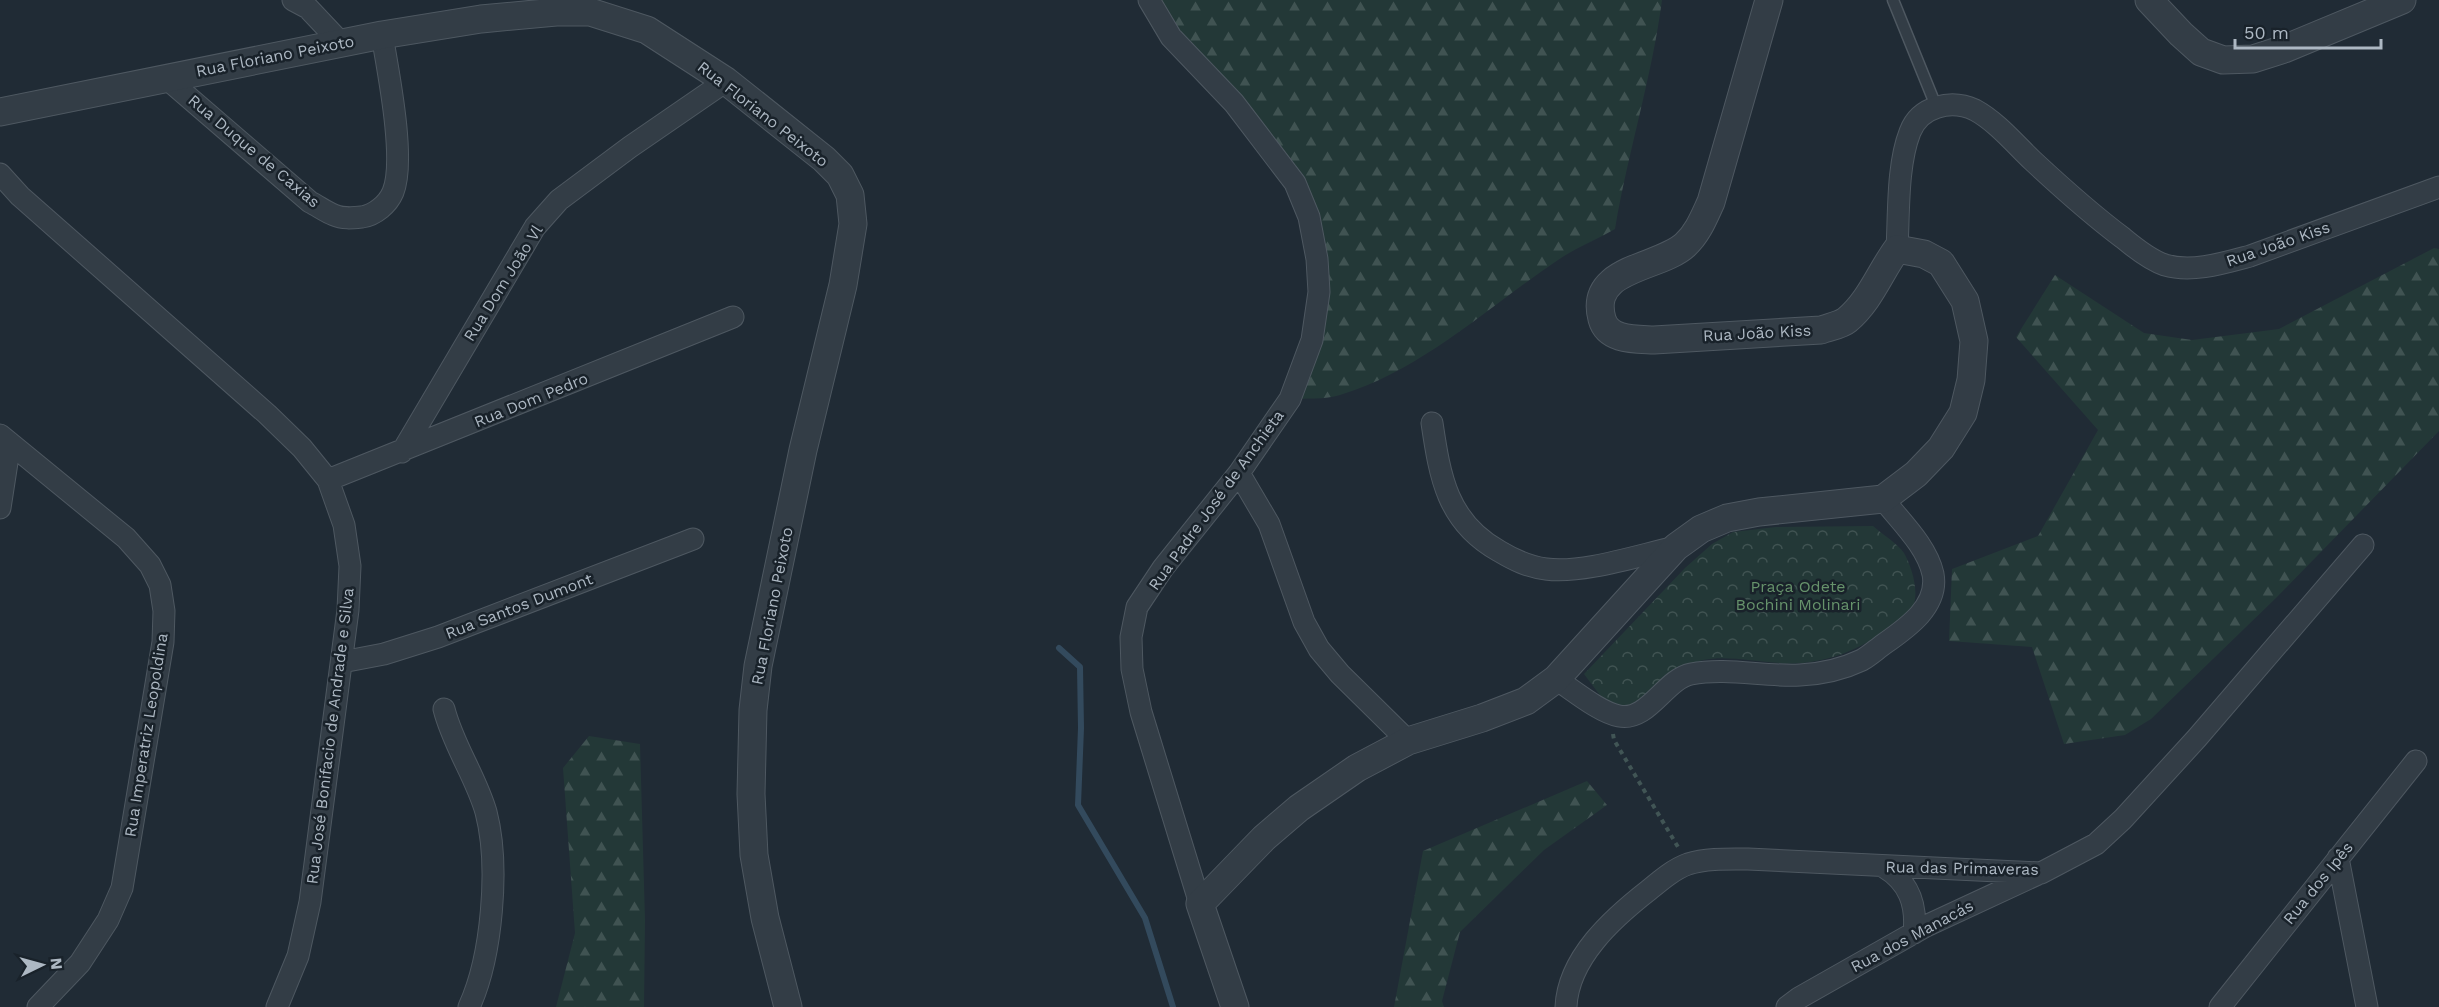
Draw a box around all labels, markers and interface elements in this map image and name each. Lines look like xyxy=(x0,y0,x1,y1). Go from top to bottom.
scale bar xyxy=(2235,12,2380,50)
text: 50 m xyxy=(2244,22,2289,43)
street label: Rua Floriano Peixoto xyxy=(194,31,356,81)
street label: Rua Floriano Peixoto xyxy=(694,57,832,171)
street label: Rua Duque de Caxias xyxy=(184,91,324,211)
street label: Rua João Kiss xyxy=(2224,217,2332,271)
street label: Rua Dom João Vl xyxy=(460,221,546,345)
street label: Rua João Kiss xyxy=(1702,321,1812,345)
street label: Rua Dom Pedro xyxy=(471,369,591,431)
street label: Rua Padre José de Anchieta xyxy=(1144,406,1288,594)
street label: Rua Floriano Peixoto xyxy=(747,525,797,687)
street label: Rua Santos Dumont xyxy=(443,569,596,643)
park label: Praça Odete Bochini Molinari xyxy=(1736,577,1860,614)
street label: Rua José Bonifacio de Andrade e Silva xyxy=(302,587,358,885)
street label: Rua Imperatriz Leopoldina xyxy=(120,632,172,838)
street label: Rua dos Ipês xyxy=(2279,838,2357,928)
street label: Rua das Primaveras xyxy=(1885,857,2039,879)
street label: Rua dos Manacás xyxy=(1847,896,1977,976)
north arrow xyxy=(12,935,72,995)
text: N xyxy=(46,957,66,970)

